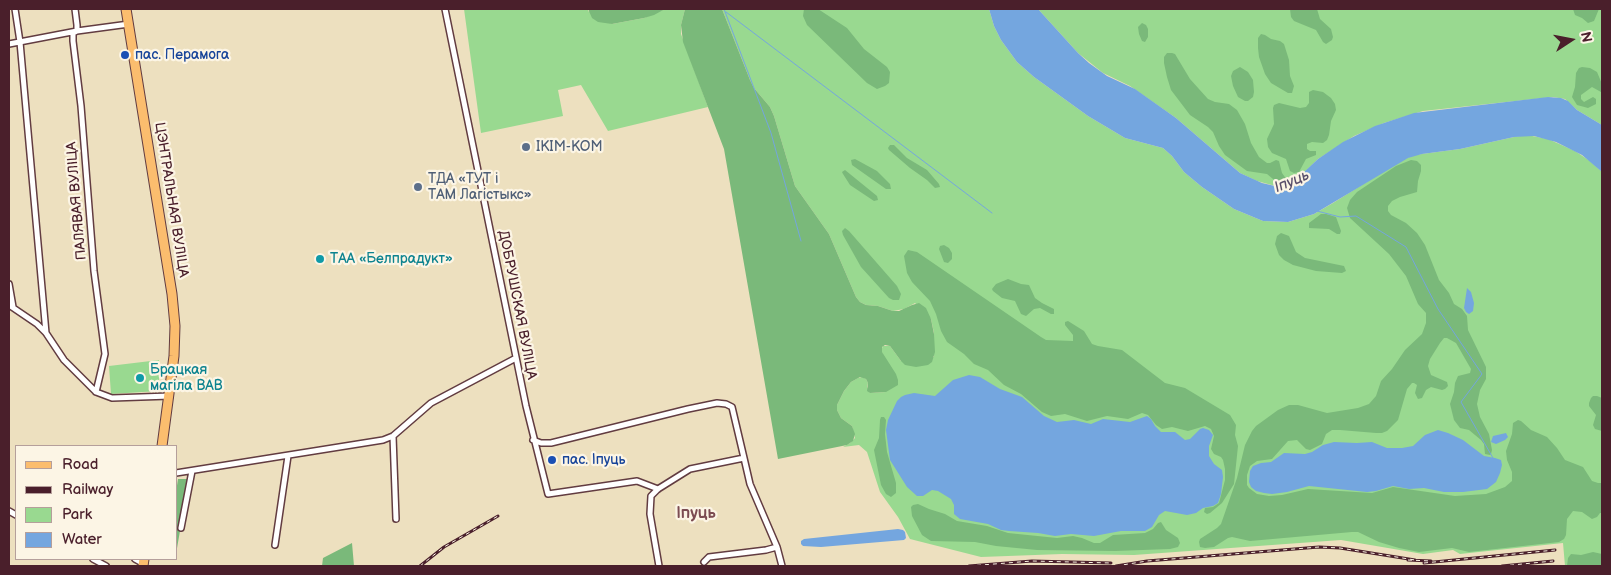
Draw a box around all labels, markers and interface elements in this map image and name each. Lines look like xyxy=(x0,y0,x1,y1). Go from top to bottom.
north arrow xyxy=(1546,15,1596,65)
text: N xyxy=(1577,30,1596,44)
place label: пас. Перамога xyxy=(135,47,229,63)
marker: пас. Перамога xyxy=(119,49,131,61)
street label: ЦЭНТРАЛЬНАЯ ВУЛІЦА xyxy=(150,121,192,279)
place label: IKIM-KOM xyxy=(536,139,603,155)
street label: ПАЛЯВАЯ ВУЛІЦА xyxy=(63,141,91,261)
marker: IKIM-KOM xyxy=(520,141,532,153)
water label: Іпуць xyxy=(1272,167,1312,197)
place label: ТДА «ТУТ і ТАМ Лагістыкс» xyxy=(428,171,532,203)
marker: ТДА «ТУТ і ТАМ Лагістыкс» xyxy=(412,181,424,193)
street label: ДОБРУШСКАЯ ВУЛІЦА xyxy=(494,229,540,381)
place label: ТАА «Белпрадукт» xyxy=(330,251,453,267)
marker: ТАА «Белпрадукт» xyxy=(314,253,326,265)
place label: Брацкая магіла ВАВ xyxy=(150,362,223,394)
marker: Брацкая магіла ВАВ xyxy=(134,372,146,384)
legend xyxy=(15,445,178,560)
place label: пас. Іпуць xyxy=(562,452,625,468)
marker: пас. Іпуць xyxy=(546,454,558,466)
text: Road xyxy=(62,455,98,474)
text: Railway xyxy=(62,480,113,499)
district label: Іпуць xyxy=(676,504,716,524)
text: Park xyxy=(62,505,92,524)
text: Water xyxy=(62,530,102,549)

